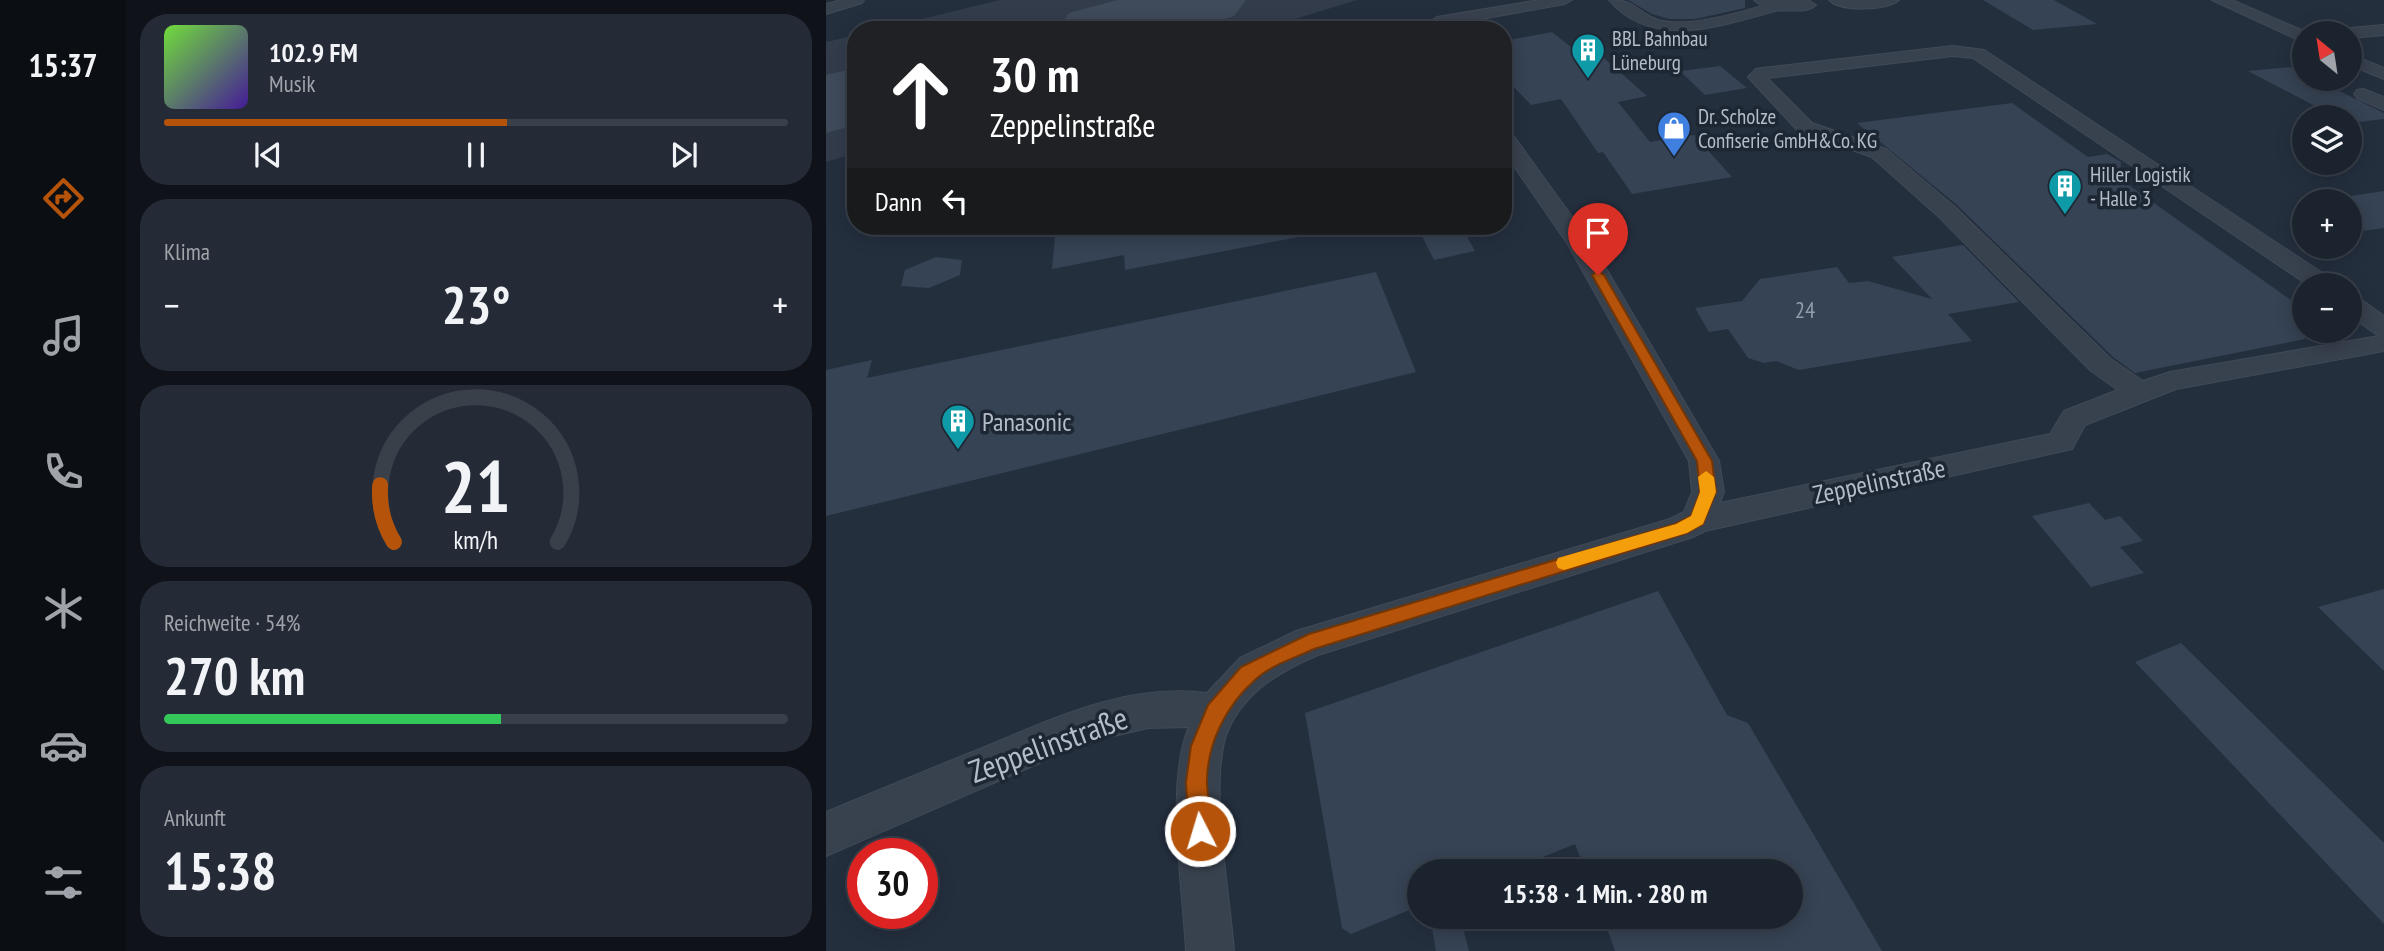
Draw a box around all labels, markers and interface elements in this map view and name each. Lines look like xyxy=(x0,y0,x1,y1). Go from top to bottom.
north arrow xyxy=(2292,21,2362,91)
map controls xyxy=(2292,21,2362,343)
place label: BBL Bahnbau Lüneburg xyxy=(1612,25,1708,76)
building icon: BBL Bahnbau Lüneburg xyxy=(1569,31,1607,80)
text: 102.9 FM xyxy=(269,36,358,69)
text: 30 m xyxy=(990,42,1079,106)
text: 15:37 xyxy=(28,44,98,86)
icon: ahead xyxy=(875,49,966,140)
text: Musik xyxy=(269,69,315,98)
place label: Dr. Scholze Confiserie GmbH&Co. KG xyxy=(1698,103,1877,154)
text: Zeppelinstraße xyxy=(990,104,1156,146)
button: layers xyxy=(2292,105,2362,175)
shop icon: Dr. Scholze Confiserie GmbH&Co. KG xyxy=(1655,109,1693,158)
icon: previous xyxy=(249,136,287,174)
icon: pause xyxy=(457,136,495,174)
icon: next xyxy=(665,136,703,174)
place label: Hiller Logistik - Halle 3 xyxy=(2090,161,2191,212)
building icon: Hiller Logistik - Halle 3 xyxy=(2046,167,2084,216)
icon: directions xyxy=(39,174,88,223)
icon: left xyxy=(936,182,974,220)
text: Dann xyxy=(875,185,922,218)
button: + xyxy=(2292,189,2362,259)
pin xyxy=(1568,203,1628,275)
icon: arrive xyxy=(1579,214,1617,252)
text: Klima xyxy=(164,237,210,266)
text: 23° xyxy=(442,271,510,338)
button: − xyxy=(2292,273,2362,343)
text: − xyxy=(164,280,180,329)
text: + xyxy=(772,280,788,329)
house number: 24 xyxy=(1795,295,1815,324)
icon: music xyxy=(39,311,88,360)
building icon: Panasonic xyxy=(939,402,977,451)
place label: Panasonic xyxy=(982,405,1072,438)
text: 21 xyxy=(441,438,511,532)
icon: phone xyxy=(39,447,88,496)
street label: Zeppelinstraße xyxy=(1810,451,1948,511)
text: km/h xyxy=(454,523,498,555)
icon: climate xyxy=(39,584,88,633)
text: Reichweite · 54% xyxy=(164,608,300,637)
text: 270 km xyxy=(164,642,305,709)
street label: Zeppelinstraße xyxy=(963,696,1133,792)
icon: car xyxy=(39,721,88,770)
position arrow xyxy=(1163,794,1237,868)
text: Ankunft xyxy=(164,803,226,832)
text: 15:38 xyxy=(164,837,276,904)
speed limit sign: 30 xyxy=(847,838,938,929)
icon: filters xyxy=(39,858,88,907)
text: 15:38 · 1 Min. · 280 m xyxy=(1503,877,1707,910)

